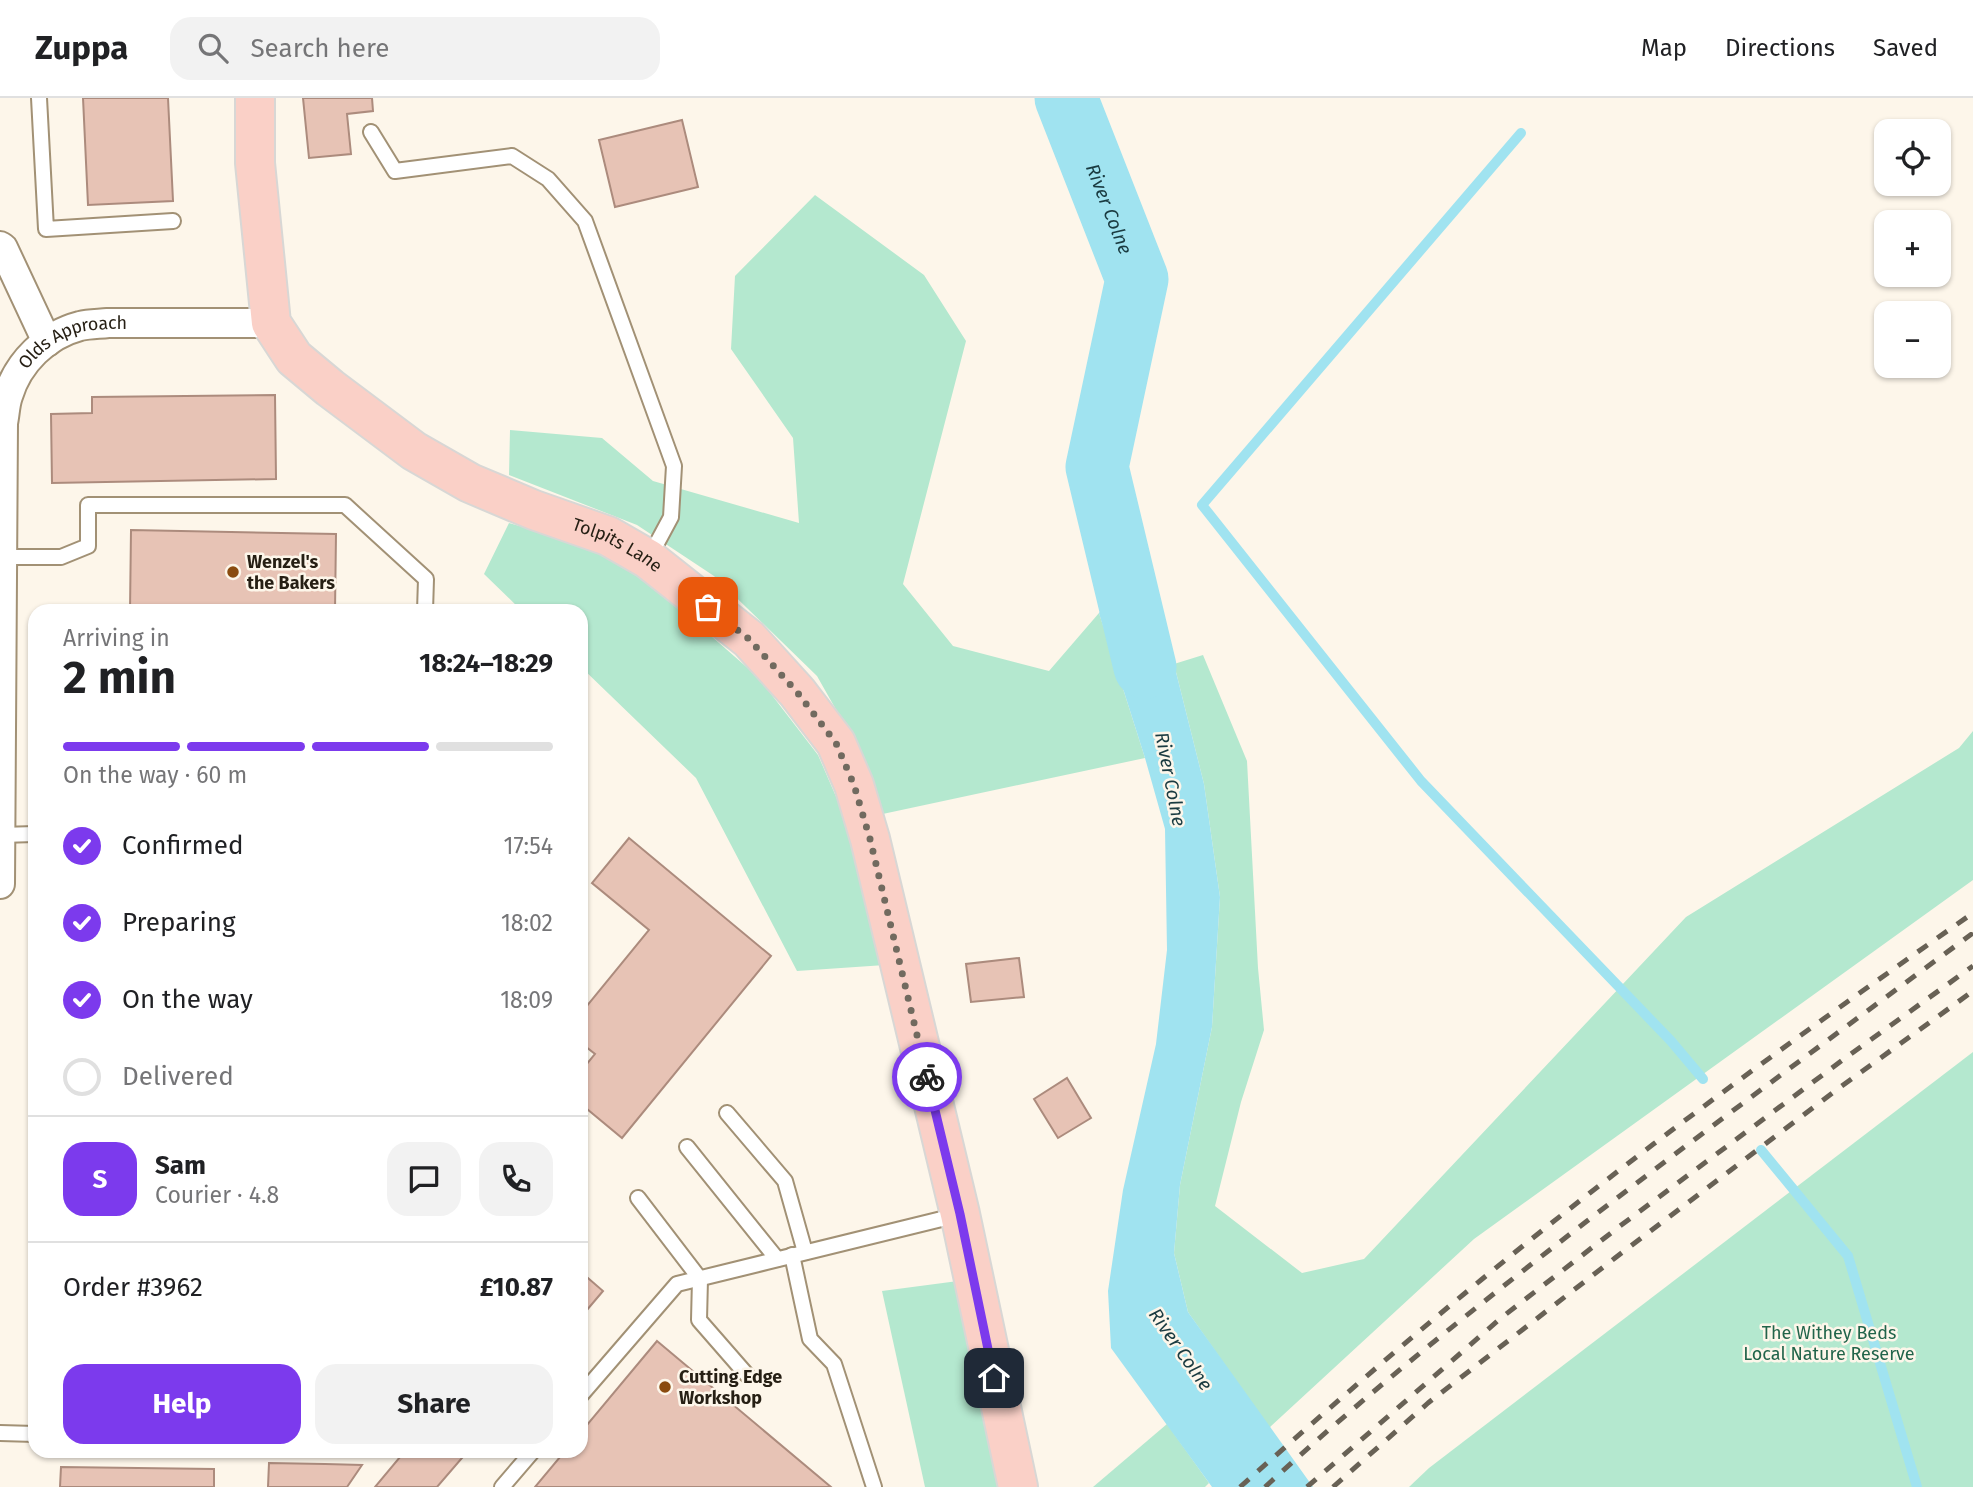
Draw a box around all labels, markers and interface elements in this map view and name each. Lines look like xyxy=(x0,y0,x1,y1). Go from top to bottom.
search box xyxy=(170,17,660,80)
text: Zuppa xyxy=(35,28,128,68)
icon: search xyxy=(194,29,232,67)
text: Search here xyxy=(250,33,389,64)
text: Map xyxy=(1641,34,1687,62)
text: Directions xyxy=(1725,34,1835,62)
text: Saved xyxy=(1873,34,1938,62)
map controls xyxy=(1874,119,1951,378)
button: locate xyxy=(1874,119,1951,196)
water label: River Colne xyxy=(1081,160,1137,258)
button: + xyxy=(1874,210,1951,287)
button: − xyxy=(1874,301,1951,378)
street label: Olds Approach xyxy=(14,312,127,373)
street label: Tolpits Lane xyxy=(569,513,667,577)
place label: Wenzel's the Bakers xyxy=(247,551,335,594)
marker: Wenzel's the Bakers xyxy=(225,564,241,580)
pin xyxy=(678,577,738,637)
icon: bag xyxy=(689,588,727,626)
text: Arriving in xyxy=(63,624,170,652)
text: 18:24–18:29 xyxy=(419,648,553,679)
text: 2 min xyxy=(63,650,176,705)
water label: River Colne xyxy=(1150,730,1191,828)
text: On the way · 60 m xyxy=(63,761,247,789)
icon: check xyxy=(63,827,101,865)
text: Confirmed xyxy=(122,830,243,861)
text: 17:54 xyxy=(503,832,553,860)
icon: check xyxy=(63,904,101,942)
text: Preparing xyxy=(122,907,235,938)
text: 18:02 xyxy=(501,909,553,937)
icon: check xyxy=(63,981,101,1019)
text: On the way xyxy=(122,984,253,1015)
text: 18:09 xyxy=(500,986,553,1014)
courier xyxy=(892,1042,962,1112)
icon: bike xyxy=(908,1058,946,1096)
text: Delivered xyxy=(122,1061,234,1092)
button: chat xyxy=(387,1142,461,1216)
button: phone xyxy=(479,1142,553,1216)
text: Sam xyxy=(155,1150,206,1181)
text: S xyxy=(93,1164,107,1195)
text: Courier · 4.8 xyxy=(155,1181,279,1209)
text: Order #3962 xyxy=(63,1272,203,1303)
text: £10.87 xyxy=(480,1272,553,1303)
water label: River Colne xyxy=(1144,1304,1217,1395)
park label: The Withey Beds Local Nature Reserve xyxy=(1743,1322,1915,1365)
pin xyxy=(964,1348,1024,1408)
icon: home xyxy=(975,1359,1013,1397)
button: Help xyxy=(63,1364,301,1444)
button: Share xyxy=(315,1364,553,1444)
place label: Cutting Edge Workshop xyxy=(679,1366,782,1409)
marker: Cutting Edge Workshop xyxy=(657,1379,673,1395)

